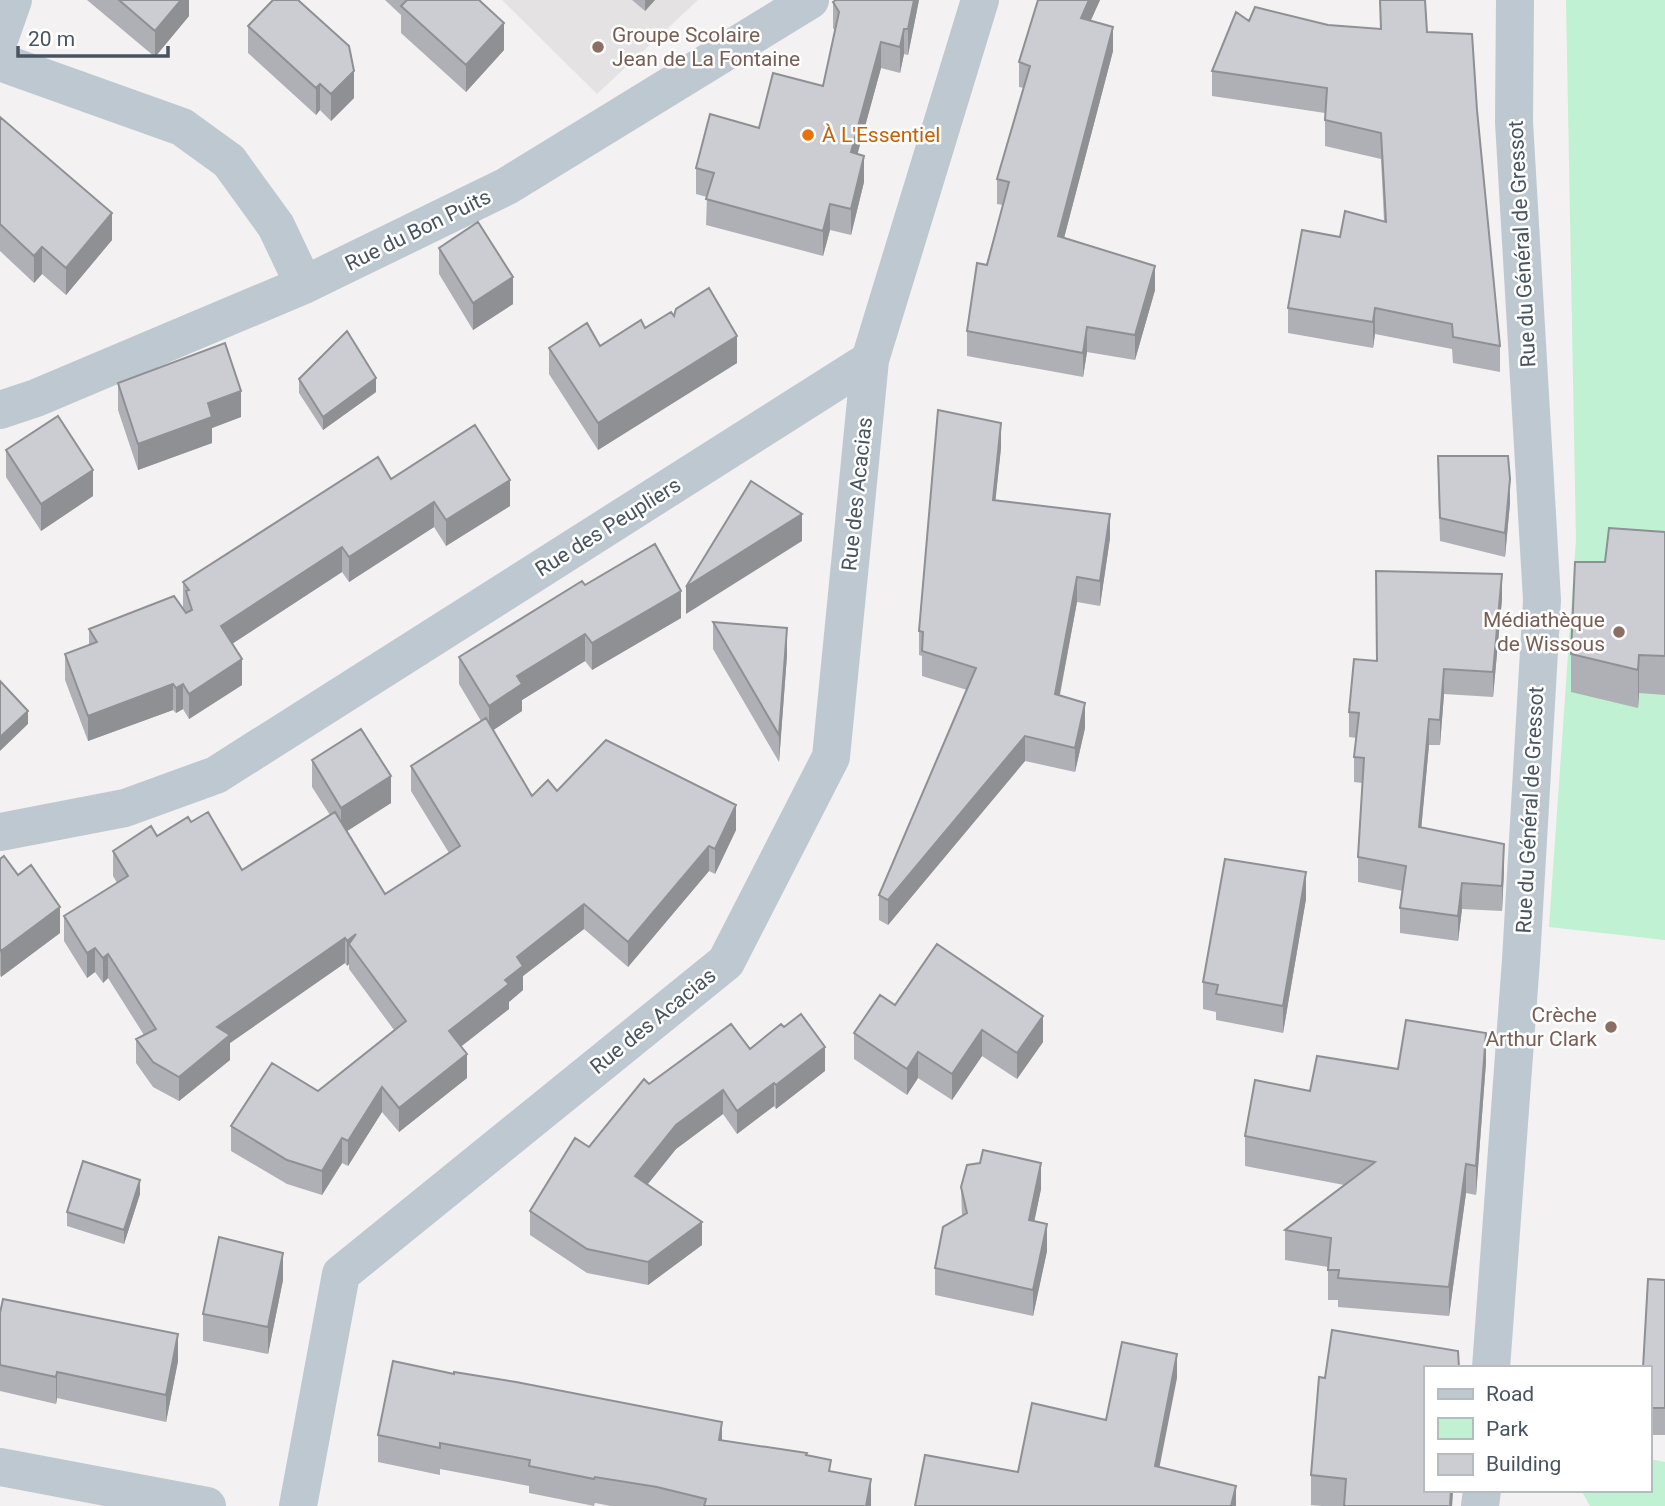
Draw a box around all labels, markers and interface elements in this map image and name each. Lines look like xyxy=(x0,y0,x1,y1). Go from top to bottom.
scale bar xyxy=(18,14,168,58)
place label: Groupe Scolaire Jean de La Fontaine xyxy=(612,23,800,71)
text: 20 m xyxy=(28,27,75,51)
marker: Groupe Scolaire Jean de La Fontaine xyxy=(590,39,606,55)
street label: Rue du Général de Gressot xyxy=(1504,120,1540,368)
place label: À L'Essentiel xyxy=(822,123,940,147)
marker: À L'Essentiel xyxy=(800,127,816,143)
street label: Rue du Bon Puits xyxy=(341,184,495,276)
street label: Rue des Acacias xyxy=(837,416,877,572)
street label: Rue des Peupliers xyxy=(531,473,685,581)
place label: Médiathèque de Wissous xyxy=(1483,608,1605,656)
marker: Médiathèque de Wissous xyxy=(1611,624,1627,640)
street label: Rue du Général de Gressot xyxy=(1512,686,1548,934)
street label: Rue des Acacias xyxy=(585,963,721,1079)
place label: Crèche Arthur Clark xyxy=(1485,1003,1597,1051)
marker: Crèche Arthur Clark xyxy=(1603,1019,1619,1035)
legend xyxy=(1424,1366,1651,1492)
text: Road xyxy=(1486,1382,1534,1406)
text: Park xyxy=(1486,1417,1529,1441)
text: Building xyxy=(1486,1452,1561,1476)

